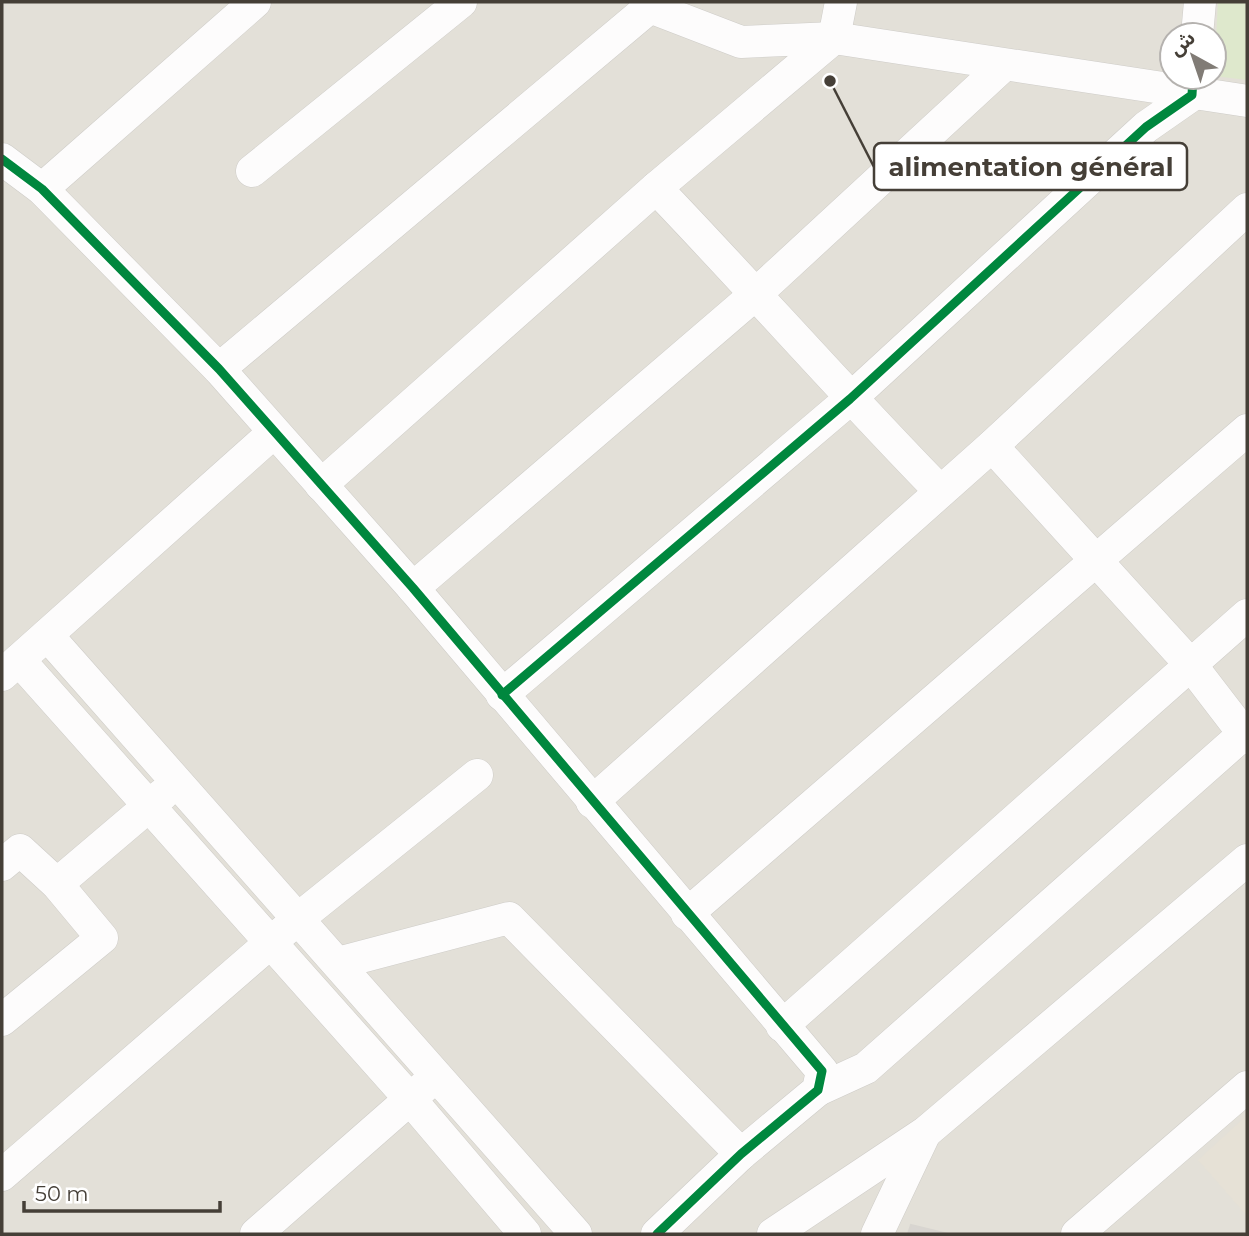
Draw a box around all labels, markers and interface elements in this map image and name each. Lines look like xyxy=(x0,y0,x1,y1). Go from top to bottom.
north arrow xyxy=(1158,21,1228,91)
text: ش xyxy=(1165,26,1200,61)
callout: alimentation général xyxy=(874,143,1187,190)
text: alimentation général xyxy=(889,151,1173,183)
scale bar xyxy=(24,1170,220,1214)
text: 50 m xyxy=(35,1181,89,1206)

